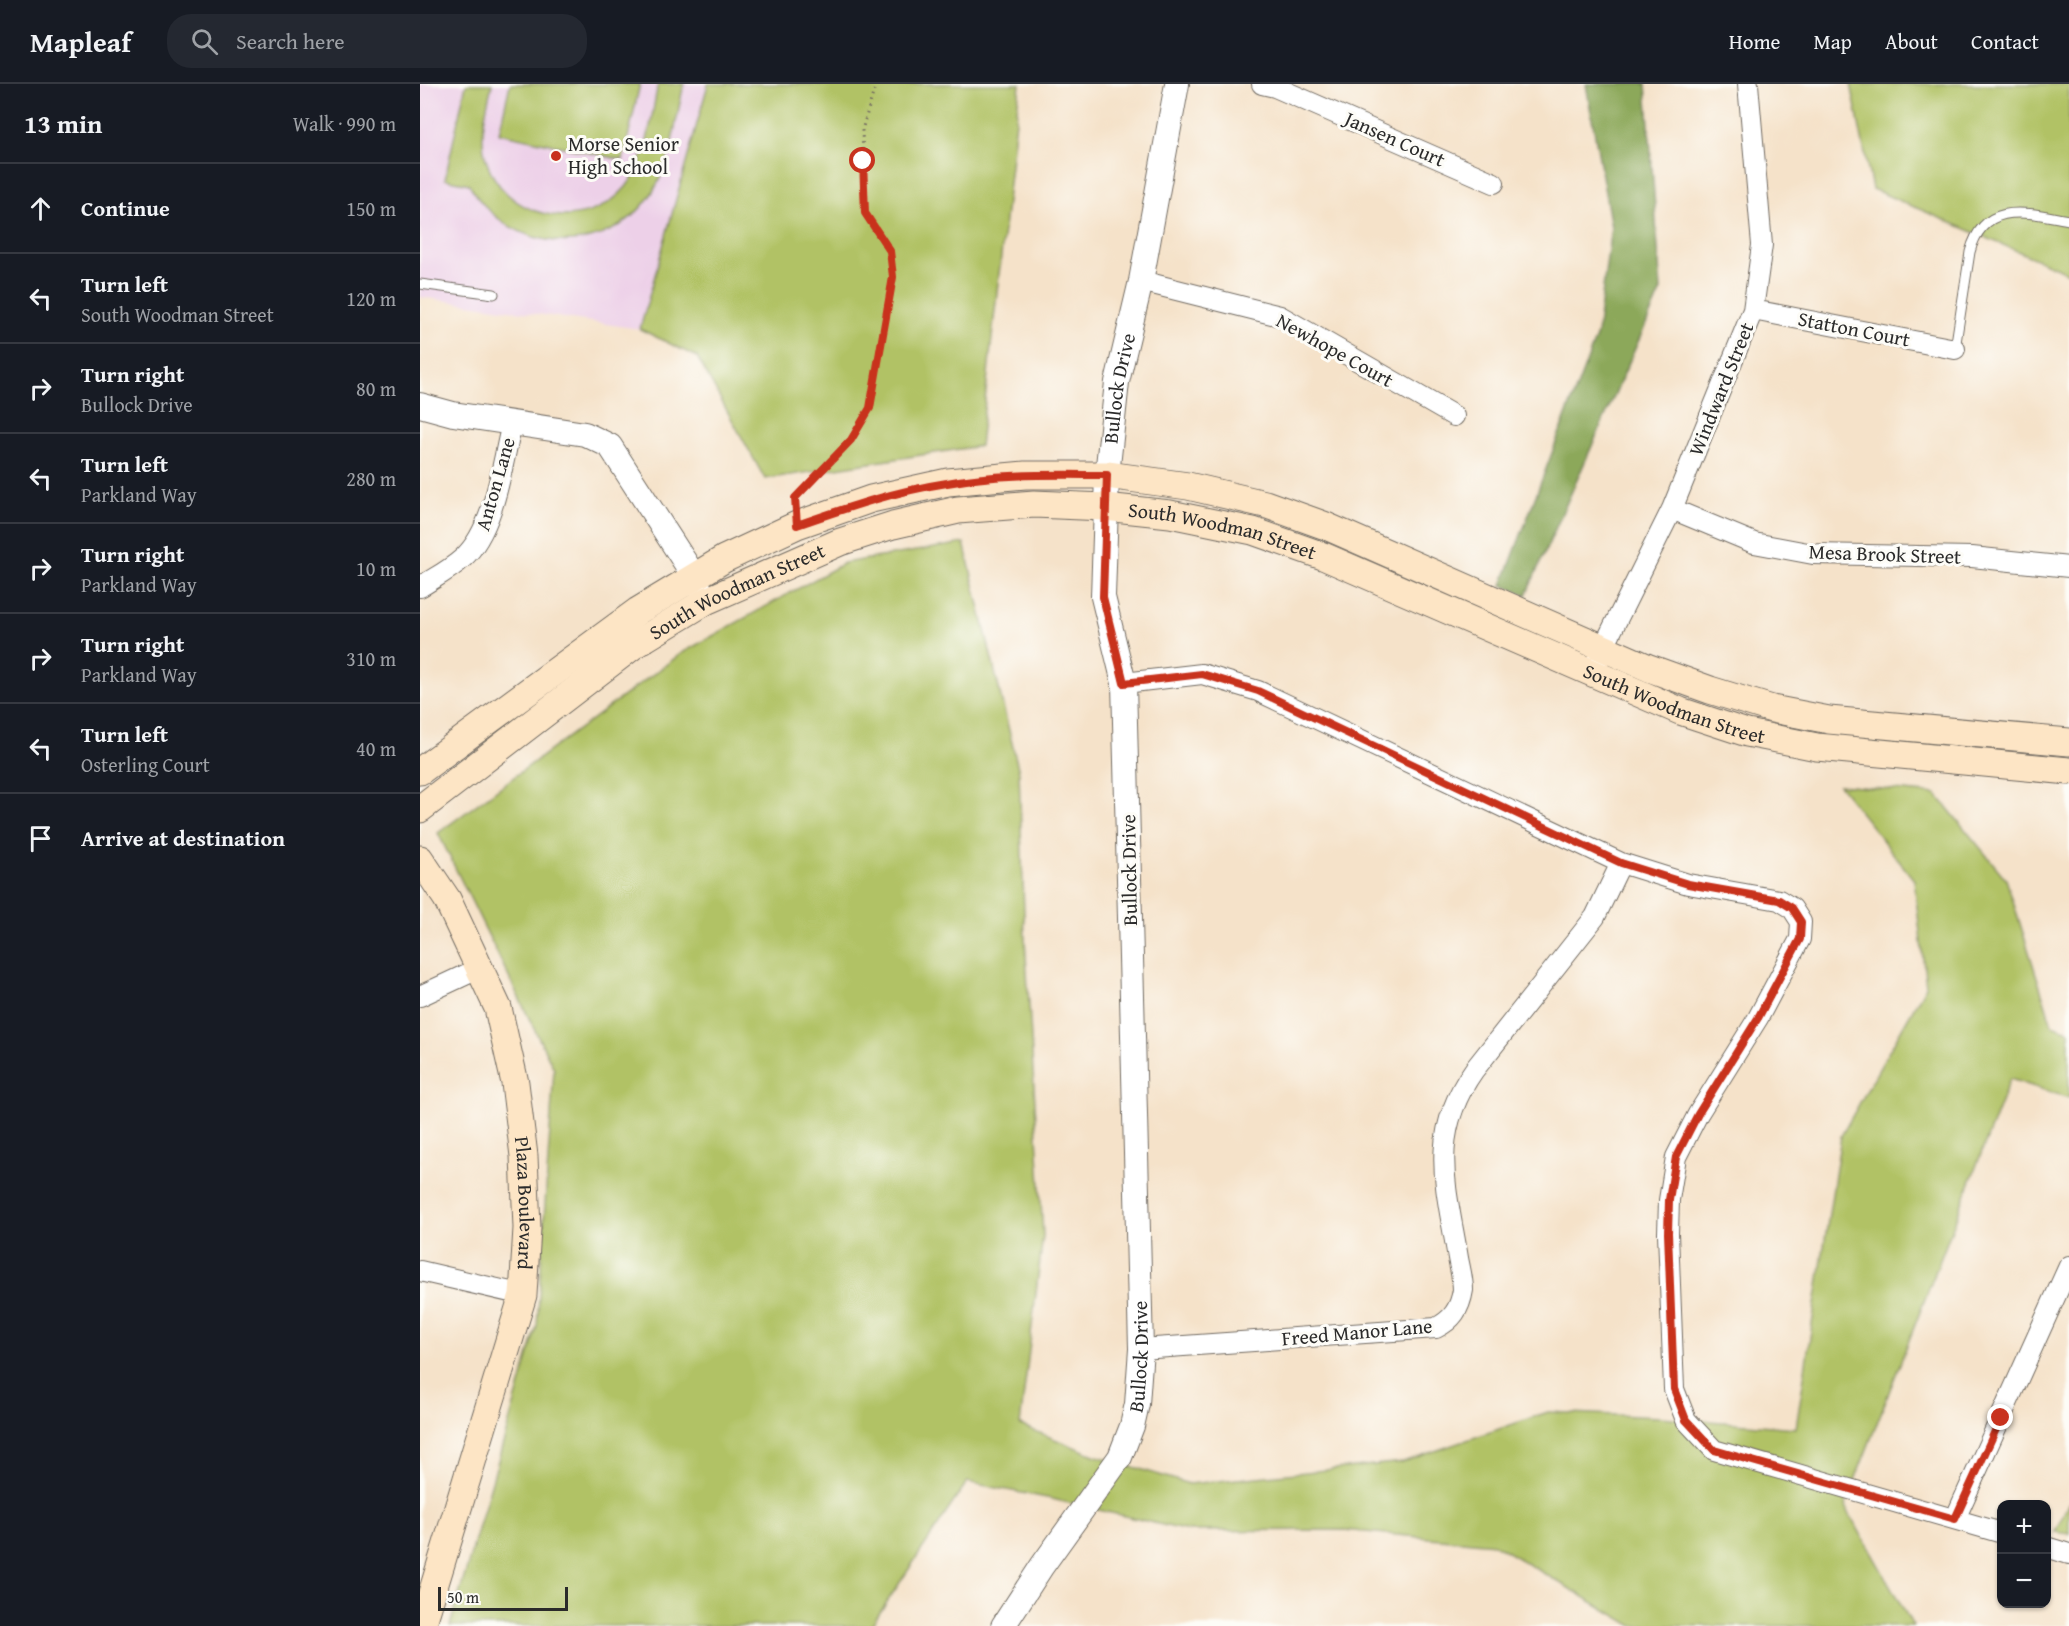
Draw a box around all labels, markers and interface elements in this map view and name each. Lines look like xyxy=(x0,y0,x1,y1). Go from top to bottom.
search box xyxy=(167,14,587,68)
text: Mapleaf xyxy=(30,21,131,62)
icon: search xyxy=(188,25,221,58)
text: Search here xyxy=(236,25,345,57)
text: Home xyxy=(1729,26,1780,57)
text: Map xyxy=(1813,26,1852,57)
text: About xyxy=(1885,26,1938,57)
text: Contact xyxy=(1971,26,2039,57)
street label: Jansen Court xyxy=(1338,102,1450,174)
text: 13 min xyxy=(24,104,102,143)
text: Walk · 990 m xyxy=(293,109,396,138)
place label: Morse Senior High School xyxy=(568,129,679,181)
route start xyxy=(849,147,875,173)
marker: Morse Senior High School xyxy=(549,149,563,163)
icon: ahead xyxy=(24,192,57,225)
text: Continue xyxy=(81,192,170,224)
text: 150 m xyxy=(346,194,396,223)
text: Turn left xyxy=(81,268,168,300)
icon: left xyxy=(24,282,57,315)
text: 120 m xyxy=(346,284,396,313)
text: South Woodman Street xyxy=(81,300,274,329)
street label: Statton Court xyxy=(1796,303,1913,354)
street label: Newhope Court xyxy=(1271,305,1399,394)
street label: Windward Street xyxy=(1681,318,1761,460)
street label: Bullock Drive xyxy=(1095,330,1142,445)
text: Turn right xyxy=(81,358,184,390)
icon: right xyxy=(24,372,57,405)
text: 80 m xyxy=(356,374,396,403)
text: Bullock Drive xyxy=(81,390,193,419)
street label: Anton Lane xyxy=(467,434,522,534)
text: Turn left xyxy=(81,448,168,480)
icon: left xyxy=(24,462,57,495)
text: 280 m xyxy=(346,464,396,493)
text: Parkland Way xyxy=(81,480,197,509)
street label: South Woodman Street xyxy=(1127,495,1320,566)
street label: South Woodman Street xyxy=(643,536,829,647)
street label: Mesa Brook Street xyxy=(1808,536,1962,571)
text: Turn right xyxy=(81,538,184,570)
icon: right xyxy=(24,552,57,585)
text: 10 m xyxy=(356,554,396,583)
text: Parkland Way xyxy=(81,570,197,599)
text: Turn right xyxy=(81,628,184,660)
icon: right xyxy=(24,642,57,675)
text: 310 m xyxy=(346,644,396,673)
street label: South Woodman Street xyxy=(1579,656,1768,750)
text: Parkland Way xyxy=(81,660,197,689)
text: Turn left xyxy=(81,718,168,750)
icon: left xyxy=(24,732,57,765)
text: 40 m xyxy=(356,734,396,763)
text: Osterling Court xyxy=(81,750,210,779)
street label: Bullock Drive xyxy=(1113,814,1144,926)
icon: arrive xyxy=(24,822,57,855)
text: Arrive at destination xyxy=(81,822,285,854)
street label: Plaza Boulevard xyxy=(508,1134,542,1271)
street label: Bullock Drive xyxy=(1121,1300,1155,1415)
street label: Freed Manor Lane xyxy=(1280,1310,1434,1353)
route end xyxy=(1987,1404,2013,1430)
map controls xyxy=(1997,1500,2051,1608)
button: + xyxy=(1997,1500,2051,1554)
button: − xyxy=(1997,1554,2051,1608)
scale bar xyxy=(438,1584,568,1612)
text: 50 m xyxy=(447,1585,479,1609)

